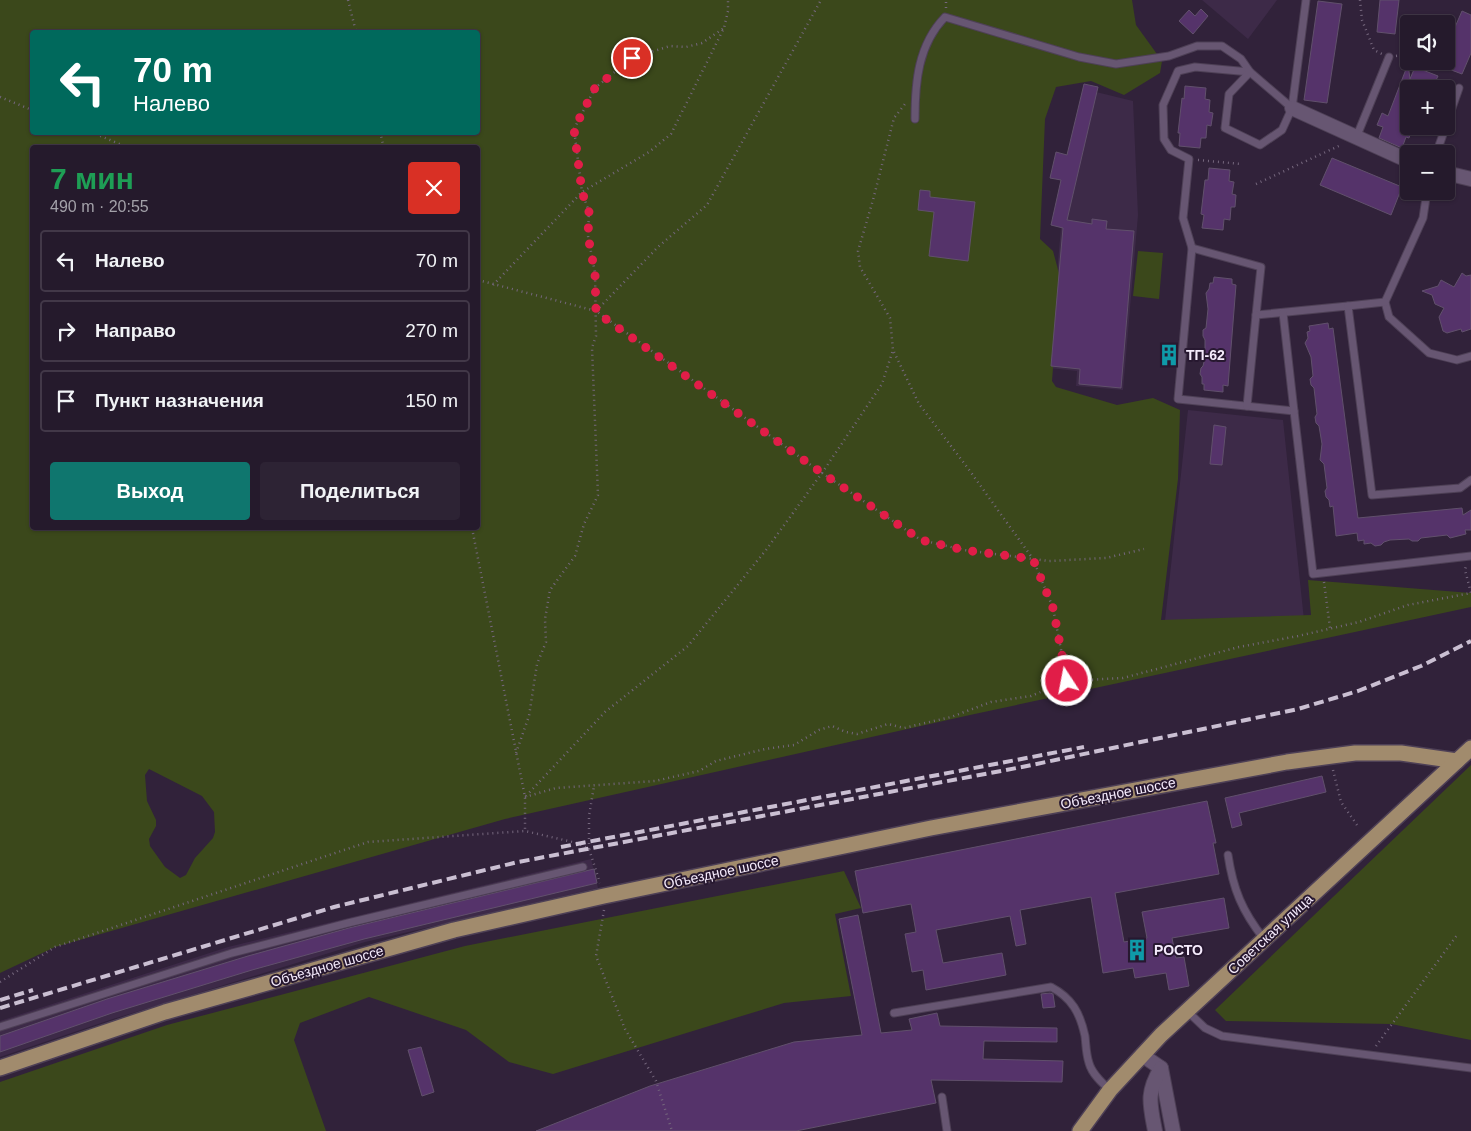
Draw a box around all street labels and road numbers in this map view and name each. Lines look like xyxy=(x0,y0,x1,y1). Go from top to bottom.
street label: Объездное шоссе xyxy=(1059,774,1177,812)
street label: Объездное шоссе xyxy=(662,852,780,892)
street label: Советская улица xyxy=(1224,891,1316,977)
street label: Объездное шоссе xyxy=(269,942,386,990)

